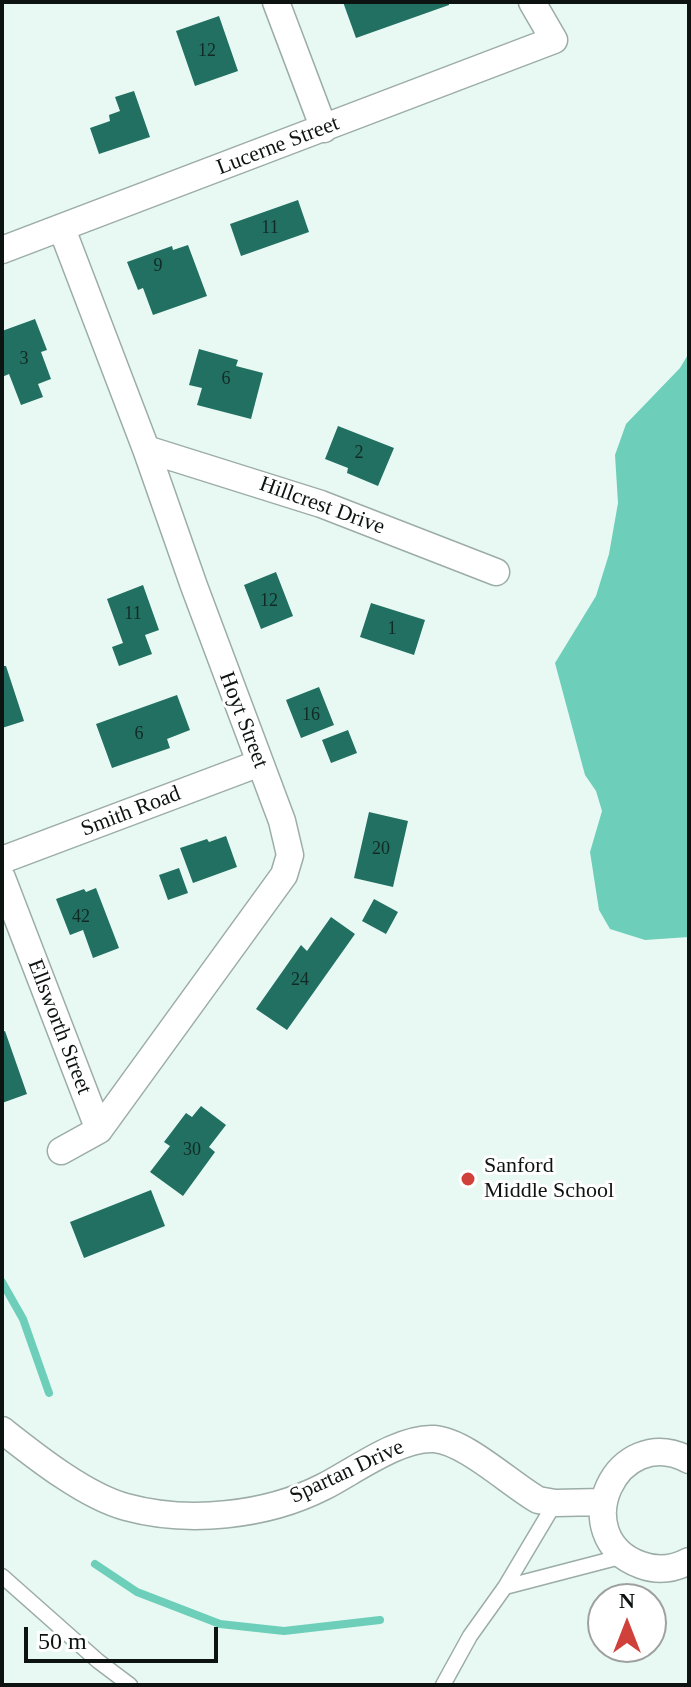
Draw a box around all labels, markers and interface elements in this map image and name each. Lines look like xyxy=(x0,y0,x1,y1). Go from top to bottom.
house number: 12 xyxy=(198,40,216,62)
street label: Lucerne Street xyxy=(213,111,343,181)
house number: 11 xyxy=(261,217,279,239)
house number: 9 xyxy=(154,255,162,277)
house number: 3 xyxy=(20,348,28,370)
house number: 6 xyxy=(222,368,230,390)
house number: 2 xyxy=(354,442,364,464)
street label: Hillcrest Drive xyxy=(256,471,388,541)
house number: 12 xyxy=(260,590,278,612)
house number: 11 xyxy=(124,603,142,625)
house number: 1 xyxy=(388,618,396,640)
street label: Hoyt Street xyxy=(213,668,273,772)
house number: 16 xyxy=(302,704,320,726)
house number: 6 xyxy=(134,723,144,745)
street label: Smith Road xyxy=(77,781,185,843)
house number: 20 xyxy=(372,838,390,860)
house number: 42 xyxy=(72,906,90,928)
street label: Ellsworth Street xyxy=(21,956,97,1098)
house number: 24 xyxy=(291,969,309,991)
house number: 30 xyxy=(183,1139,201,1161)
place label: Sanford Middle School xyxy=(484,1153,614,1204)
marker: Sanford Middle School xyxy=(459,1170,477,1188)
street label: Spartan Drive xyxy=(286,1434,408,1510)
north arrow xyxy=(587,1583,667,1663)
text: N xyxy=(619,1588,635,1613)
scale bar xyxy=(28,1611,222,1661)
text: 50 m xyxy=(38,1628,87,1654)

